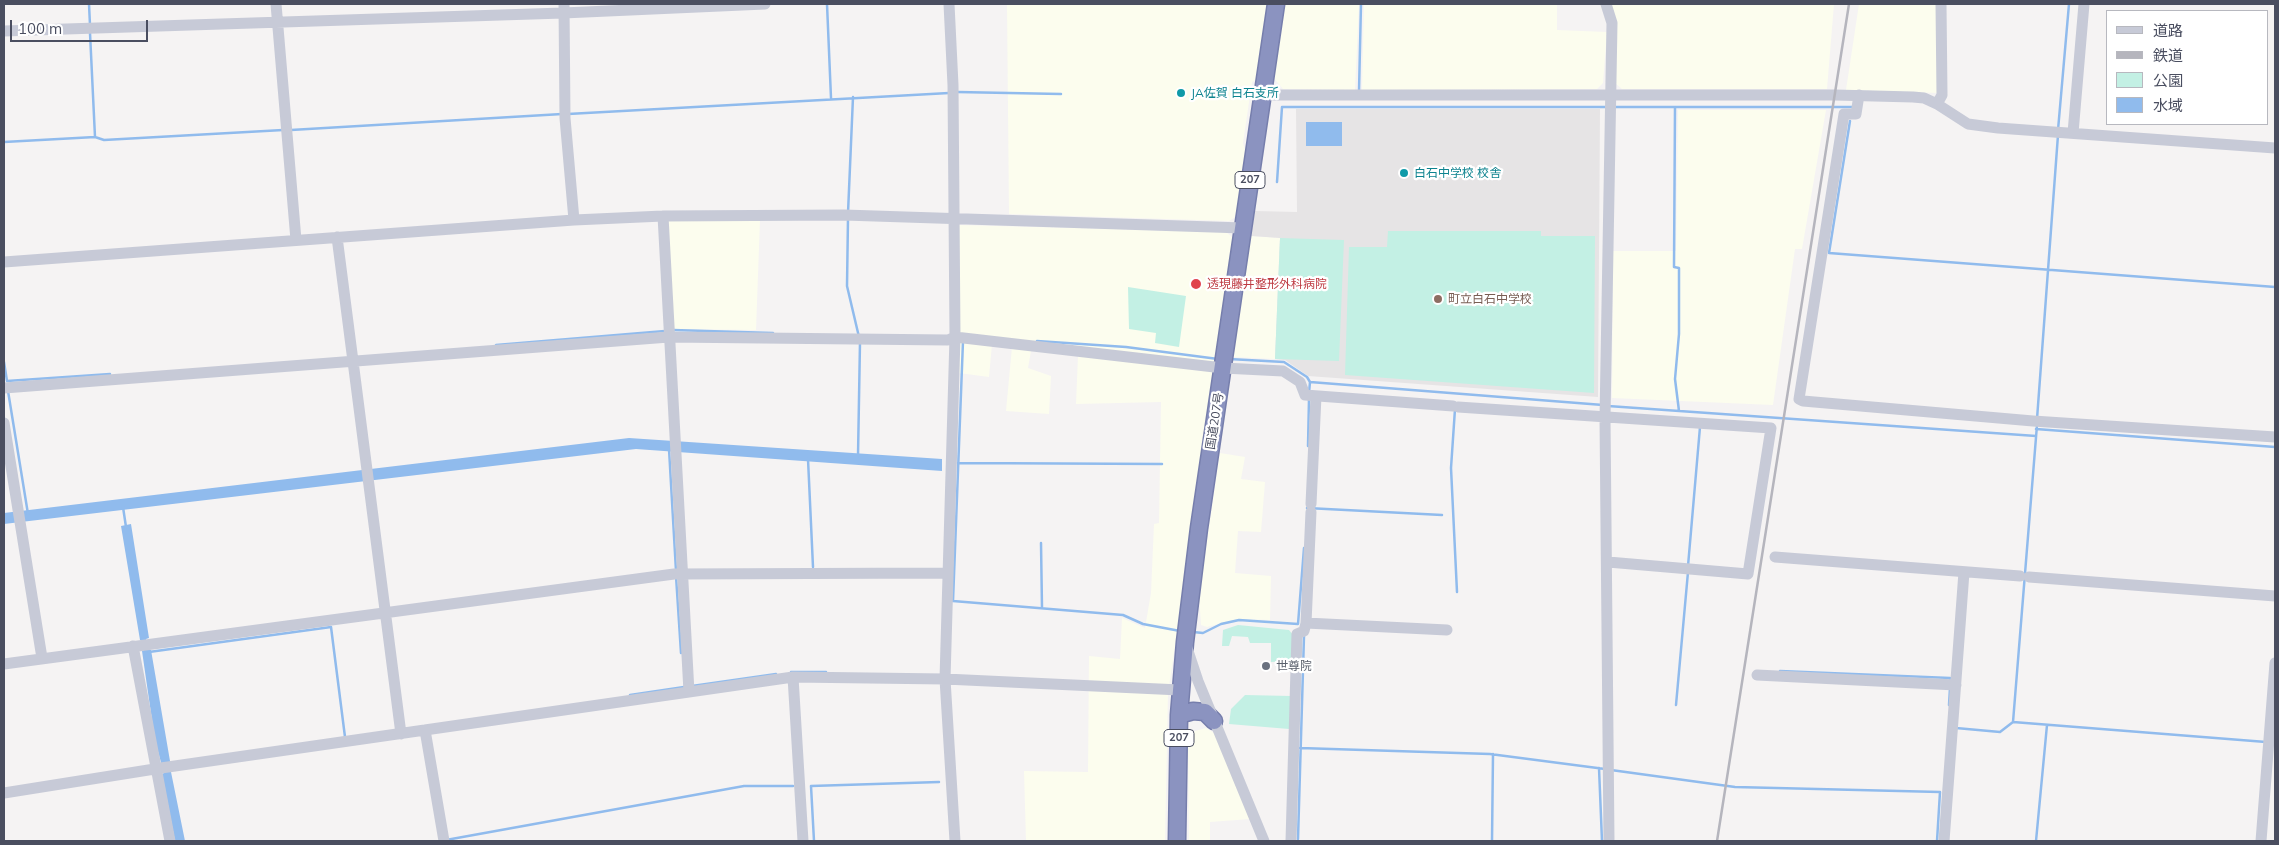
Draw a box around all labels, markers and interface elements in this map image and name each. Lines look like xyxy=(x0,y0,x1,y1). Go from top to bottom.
scale bar xyxy=(12,10,150,42)
legend xyxy=(2106,10,2269,125)
text: 100 m xyxy=(18,19,62,38)
text: 道路 xyxy=(2153,21,2183,40)
text: 鉄道 xyxy=(2153,46,2183,65)
text: 公園 xyxy=(2153,71,2183,90)
place label: JA佐賀 白石支所 xyxy=(1191,86,1279,100)
marker: JA佐賀 白石支所 xyxy=(1175,87,1187,99)
text: 水域 xyxy=(2153,96,2183,115)
place label: 白石中学校 校舎 xyxy=(1414,166,1501,180)
marker: 白石中学校 校舎 xyxy=(1398,167,1410,179)
road number: 207 xyxy=(1235,172,1265,188)
marker: 透現藤井整形外科病院 xyxy=(1189,277,1203,291)
place label: 透現藤井整形外科病院 xyxy=(1207,277,1327,291)
place label: 町立白石中学校 xyxy=(1448,292,1532,306)
marker: 町立白石中学校 xyxy=(1432,293,1444,305)
street label: 国道207号 xyxy=(1203,391,1227,451)
place label: 世尊院 xyxy=(1276,659,1312,673)
marker: 世尊院 xyxy=(1260,660,1272,672)
road number: 207 xyxy=(1164,730,1194,746)

